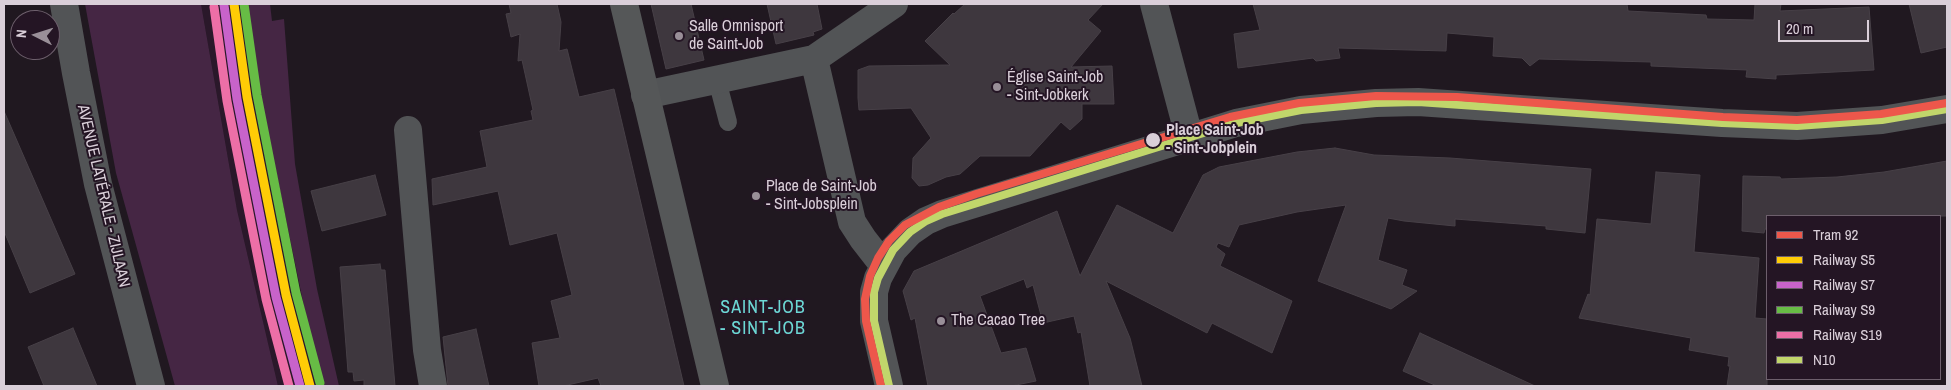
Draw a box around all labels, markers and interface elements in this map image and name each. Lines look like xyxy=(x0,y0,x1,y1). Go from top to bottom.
north arrow xyxy=(10,10,60,60)
scale bar xyxy=(1781,10,1872,42)
place label: Salle Omnisport de Saint-Job xyxy=(689,17,783,55)
text: 20 m xyxy=(1786,18,1813,39)
text: N xyxy=(12,29,30,39)
marker: Salle Omnisport de Saint-Job xyxy=(673,30,685,42)
place label: Église Saint-Job - Sint-Jobkerk xyxy=(1007,68,1103,106)
marker: Église Saint-Job - Sint-Jobkerk xyxy=(991,81,1003,93)
street label: AVENUE LATÉRALE - ZIJLAAN xyxy=(73,103,133,289)
place label: Place Saint-Job - Sint-Jobplein xyxy=(1166,121,1264,159)
marker: Place Saint-Job - Sint-Jobplein xyxy=(1144,131,1162,149)
place label: Place de Saint-Job - Sint-Jobsplein xyxy=(766,177,877,215)
marker: Place de Saint-Job - Sint-Jobsplein xyxy=(750,190,762,202)
legend xyxy=(1766,215,1941,380)
text: Tram 92 xyxy=(1813,224,1858,245)
text: Railway S5 xyxy=(1813,249,1875,270)
text: Railway S7 xyxy=(1813,274,1875,295)
district label: SAINT-JOB - SINT-JOB xyxy=(719,297,807,340)
text: Railway S9 xyxy=(1813,299,1875,320)
place label: The Cacao Tree xyxy=(951,311,1045,331)
marker: The Cacao Tree xyxy=(935,315,947,327)
text: Railway S19 xyxy=(1813,324,1882,345)
text: N10 xyxy=(1813,349,1836,370)

